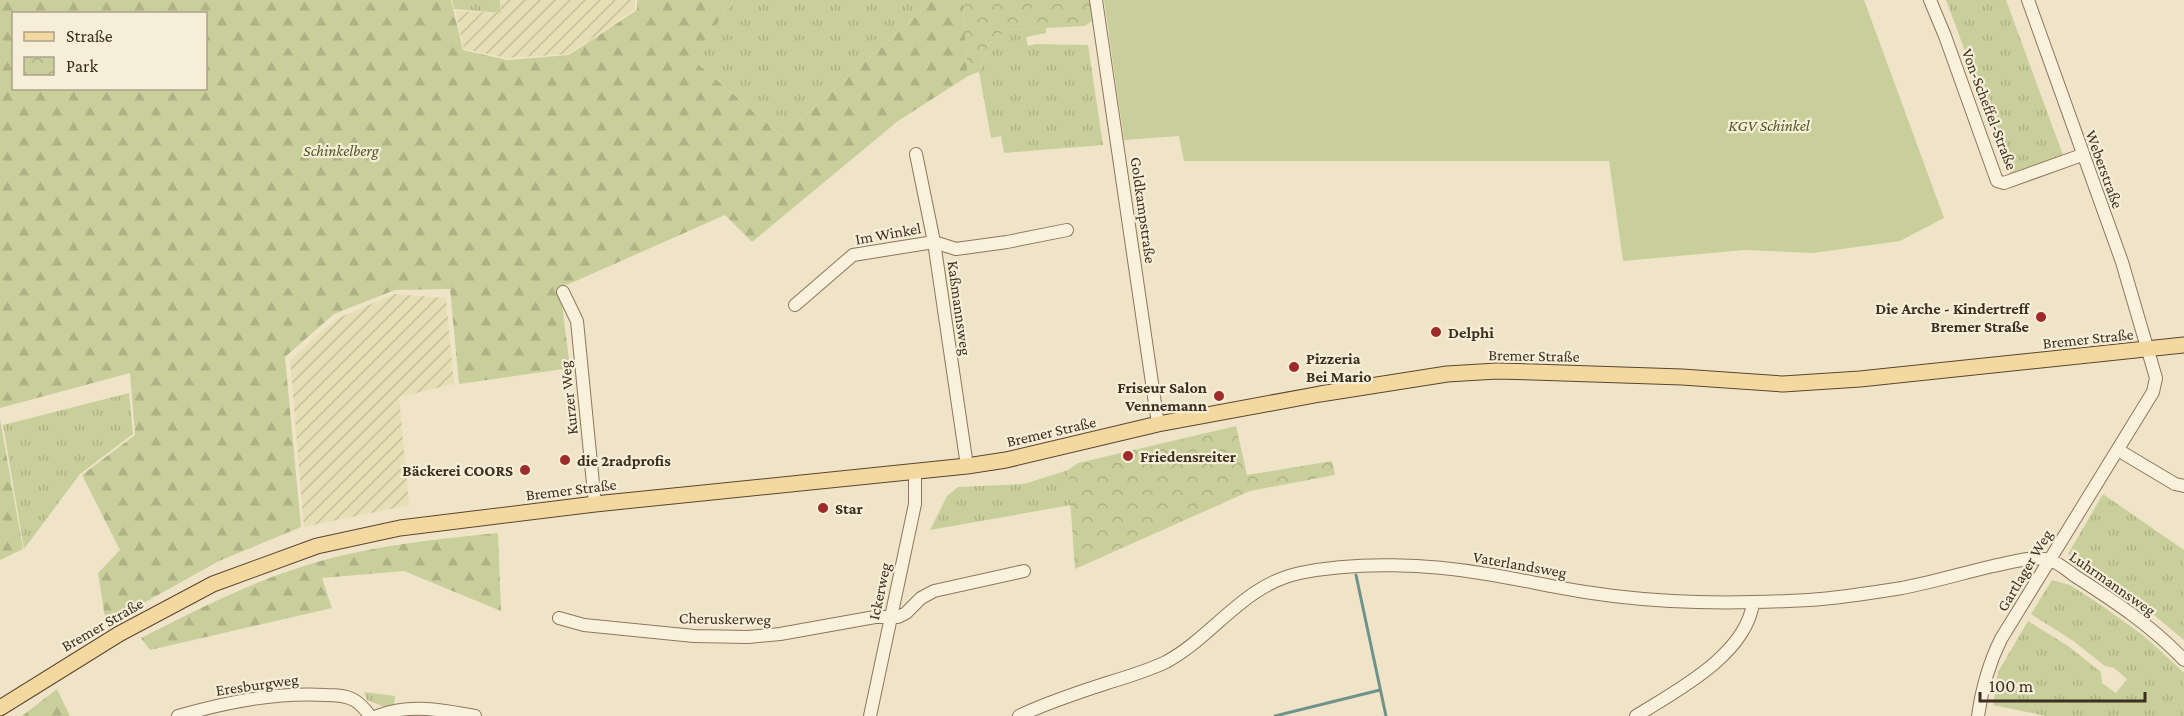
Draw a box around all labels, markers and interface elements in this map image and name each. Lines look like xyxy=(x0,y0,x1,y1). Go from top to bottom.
legend xyxy=(12,12,207,90)
text: Straße xyxy=(66,26,113,46)
street label: Von-Scheffel-Straße xyxy=(1959,46,2020,172)
text: Park xyxy=(66,56,98,76)
park label: KGV Schinkel xyxy=(1728,117,1811,134)
street label: Weberstraße xyxy=(2083,128,2127,211)
park label: Schinkelberg xyxy=(303,142,380,160)
street label: Goldkampstraße xyxy=(1127,156,1159,264)
street label: Im Winkel xyxy=(854,219,922,248)
street label: Kaßmannsweg xyxy=(943,260,975,357)
place label: Die Arche - Kindertreff Bremer Straße xyxy=(1875,300,2031,335)
marker: Die Arche - Kindertreff Bremer Straße xyxy=(2034,310,2048,324)
place label: Delphi xyxy=(1448,324,1494,341)
marker: Delphi xyxy=(1429,325,1443,339)
street label: Bremer Straße xyxy=(2042,325,2134,352)
street label: Bremer Straße xyxy=(1488,346,1580,365)
place label: Pizzeria Bei Mario xyxy=(1306,350,1372,385)
street label: Kurzer Weg xyxy=(556,360,582,436)
marker: Pizzeria Bei Mario xyxy=(1287,360,1301,374)
place label: Friseur Salon Vennemann xyxy=(1117,379,1207,414)
marker: Friseur Salon Vennemann xyxy=(1212,389,1226,403)
street label: Bremer Straße xyxy=(1005,413,1097,450)
place label: Friedensreiter xyxy=(1140,448,1237,465)
marker: Friedensreiter xyxy=(1121,449,1135,463)
place label: die 2radprofis xyxy=(577,452,671,469)
marker: die 2radprofis xyxy=(558,453,572,467)
place label: Bäckerei COORS xyxy=(402,462,513,479)
marker: Bäckerei COORS xyxy=(518,463,532,477)
street label: Bremer Straße xyxy=(525,476,617,503)
place label: Star xyxy=(835,500,863,517)
marker: Star xyxy=(816,501,830,515)
street label: Gartlager Weg xyxy=(1993,526,2056,615)
street label: Vaterlandsweg xyxy=(1472,548,1568,582)
street label: Luhrmannsweg xyxy=(2066,548,2159,620)
street label: Ickerweg xyxy=(865,561,895,621)
street label: Bremer Straße xyxy=(59,594,146,655)
street label: Cheruskerweg xyxy=(679,609,771,629)
scale bar xyxy=(1980,665,2145,703)
street label: Eresburgweg xyxy=(215,670,300,700)
text: 100 m xyxy=(1989,676,2034,696)

